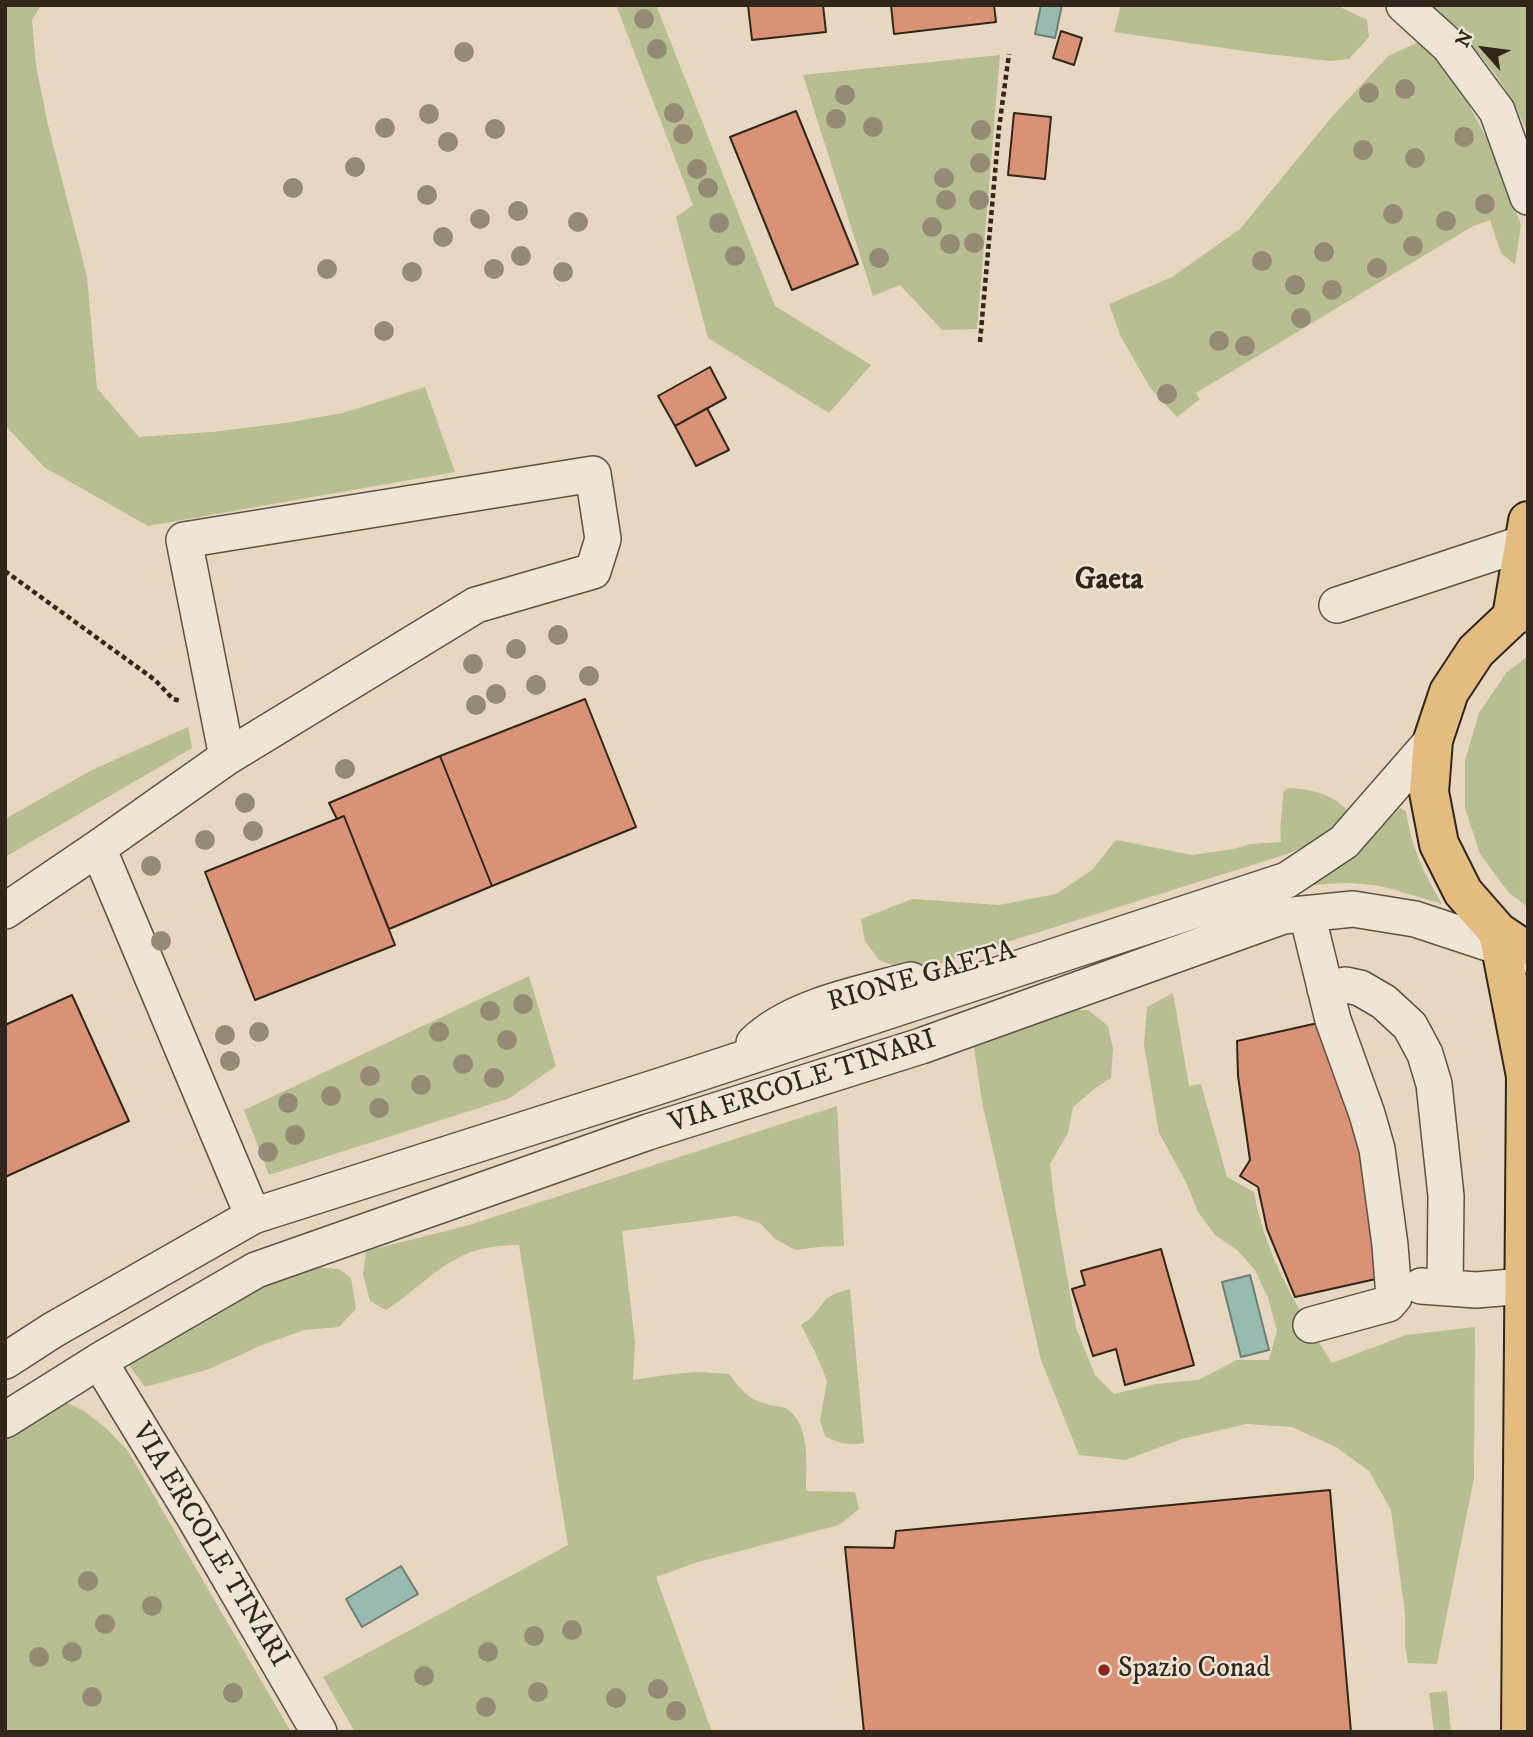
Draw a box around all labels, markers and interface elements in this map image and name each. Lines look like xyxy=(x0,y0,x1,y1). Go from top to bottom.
north arrow xyxy=(1449,14,1519,84)
text: N xyxy=(1451,27,1479,51)
district label: Gaeta xyxy=(1075,564,1143,600)
street label: RIONE GAETA xyxy=(824,935,1020,1021)
street label: VIA ERCOLE TINARI xyxy=(665,1024,941,1142)
street label: VIA ERCOLE TINARI xyxy=(123,1418,295,1674)
place label: Spazio Conad xyxy=(1118,1653,1270,1687)
marker: Spazio Conad xyxy=(1096,1662,1112,1678)

